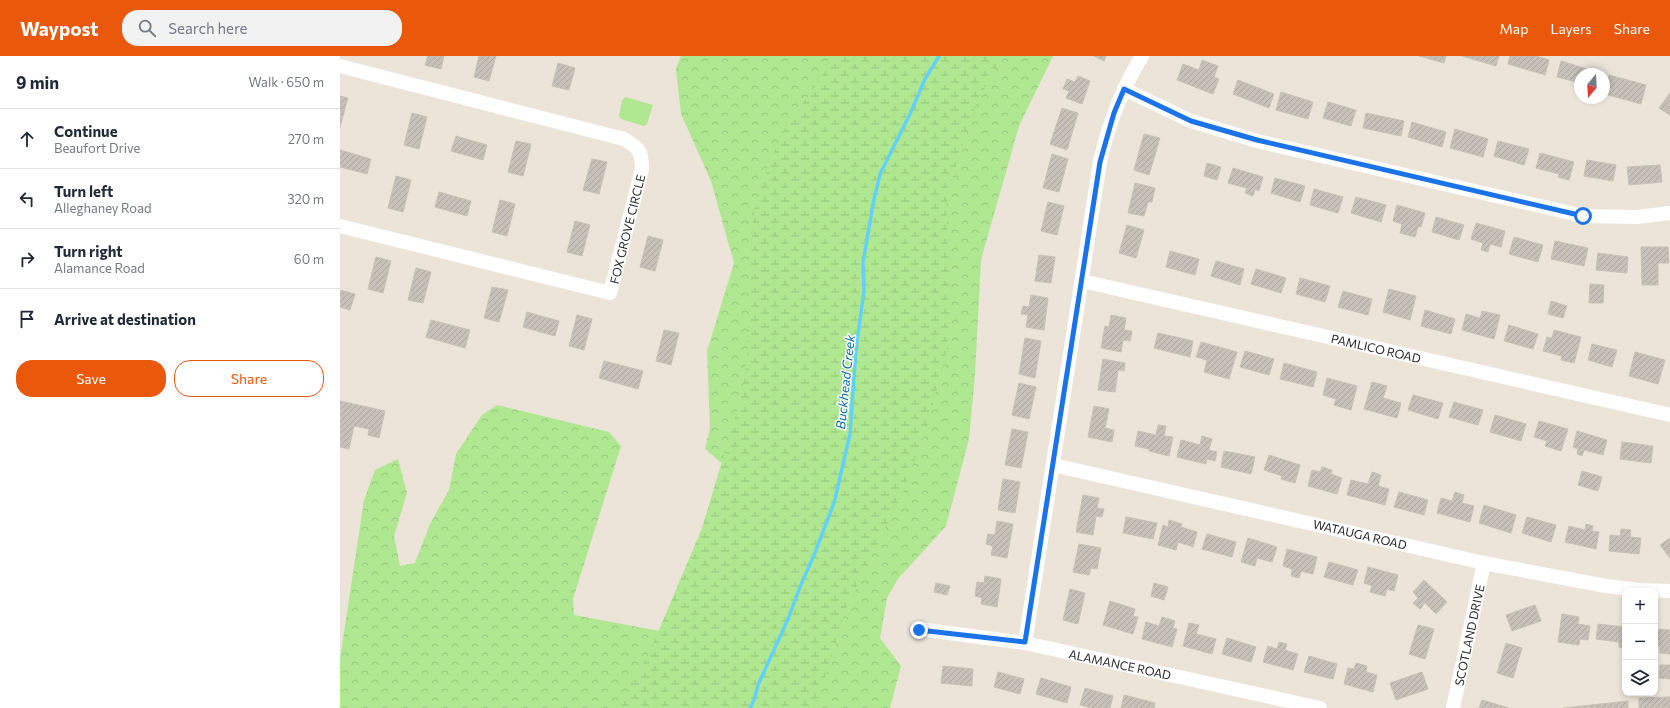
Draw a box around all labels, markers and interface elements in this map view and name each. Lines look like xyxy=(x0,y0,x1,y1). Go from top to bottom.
search box xyxy=(122,10,402,46)
text: Waypost xyxy=(20,17,98,40)
icon: search xyxy=(136,17,158,39)
text: Search here xyxy=(168,19,248,37)
text: Map xyxy=(1500,20,1528,37)
text: Layers xyxy=(1550,20,1592,37)
text: Share xyxy=(1614,20,1650,37)
north arrow xyxy=(1574,68,1610,104)
text: 9 min xyxy=(16,72,59,93)
text: Walk · 650 m xyxy=(249,74,324,90)
text: Continue xyxy=(54,122,118,140)
icon: ahead xyxy=(16,128,38,150)
text: 270 m xyxy=(288,131,324,147)
text: Beaufort Drive xyxy=(54,140,140,156)
street label: FOX GROVE CIRCLE xyxy=(607,173,647,285)
text: Turn left xyxy=(54,182,113,200)
icon: left xyxy=(16,188,38,210)
text: 320 m xyxy=(287,191,324,207)
text: Alleghaney Road xyxy=(54,200,151,216)
route start xyxy=(1574,207,1592,225)
text: Turn right xyxy=(54,242,123,260)
icon: right xyxy=(16,248,38,270)
text: 60 m xyxy=(294,251,324,267)
text: Alamance Road xyxy=(54,260,145,276)
icon: arrive xyxy=(16,308,38,330)
text: Arrive at destination xyxy=(54,310,196,328)
street label: PAMLICO ROAD xyxy=(1330,331,1422,365)
water label: Buckhead Creek xyxy=(832,333,858,430)
button: Save xyxy=(16,360,166,397)
button: Share xyxy=(174,360,324,397)
street label: WATAUGA ROAD xyxy=(1312,516,1408,552)
street label: SCOTLAND DRIVE xyxy=(1451,583,1487,687)
map controls xyxy=(1622,588,1658,696)
button: + xyxy=(1622,588,1658,624)
route end xyxy=(910,621,928,639)
button: − xyxy=(1622,624,1658,660)
street label: ALAMANCE ROAD xyxy=(1068,646,1173,682)
button: layers xyxy=(1622,660,1658,696)

